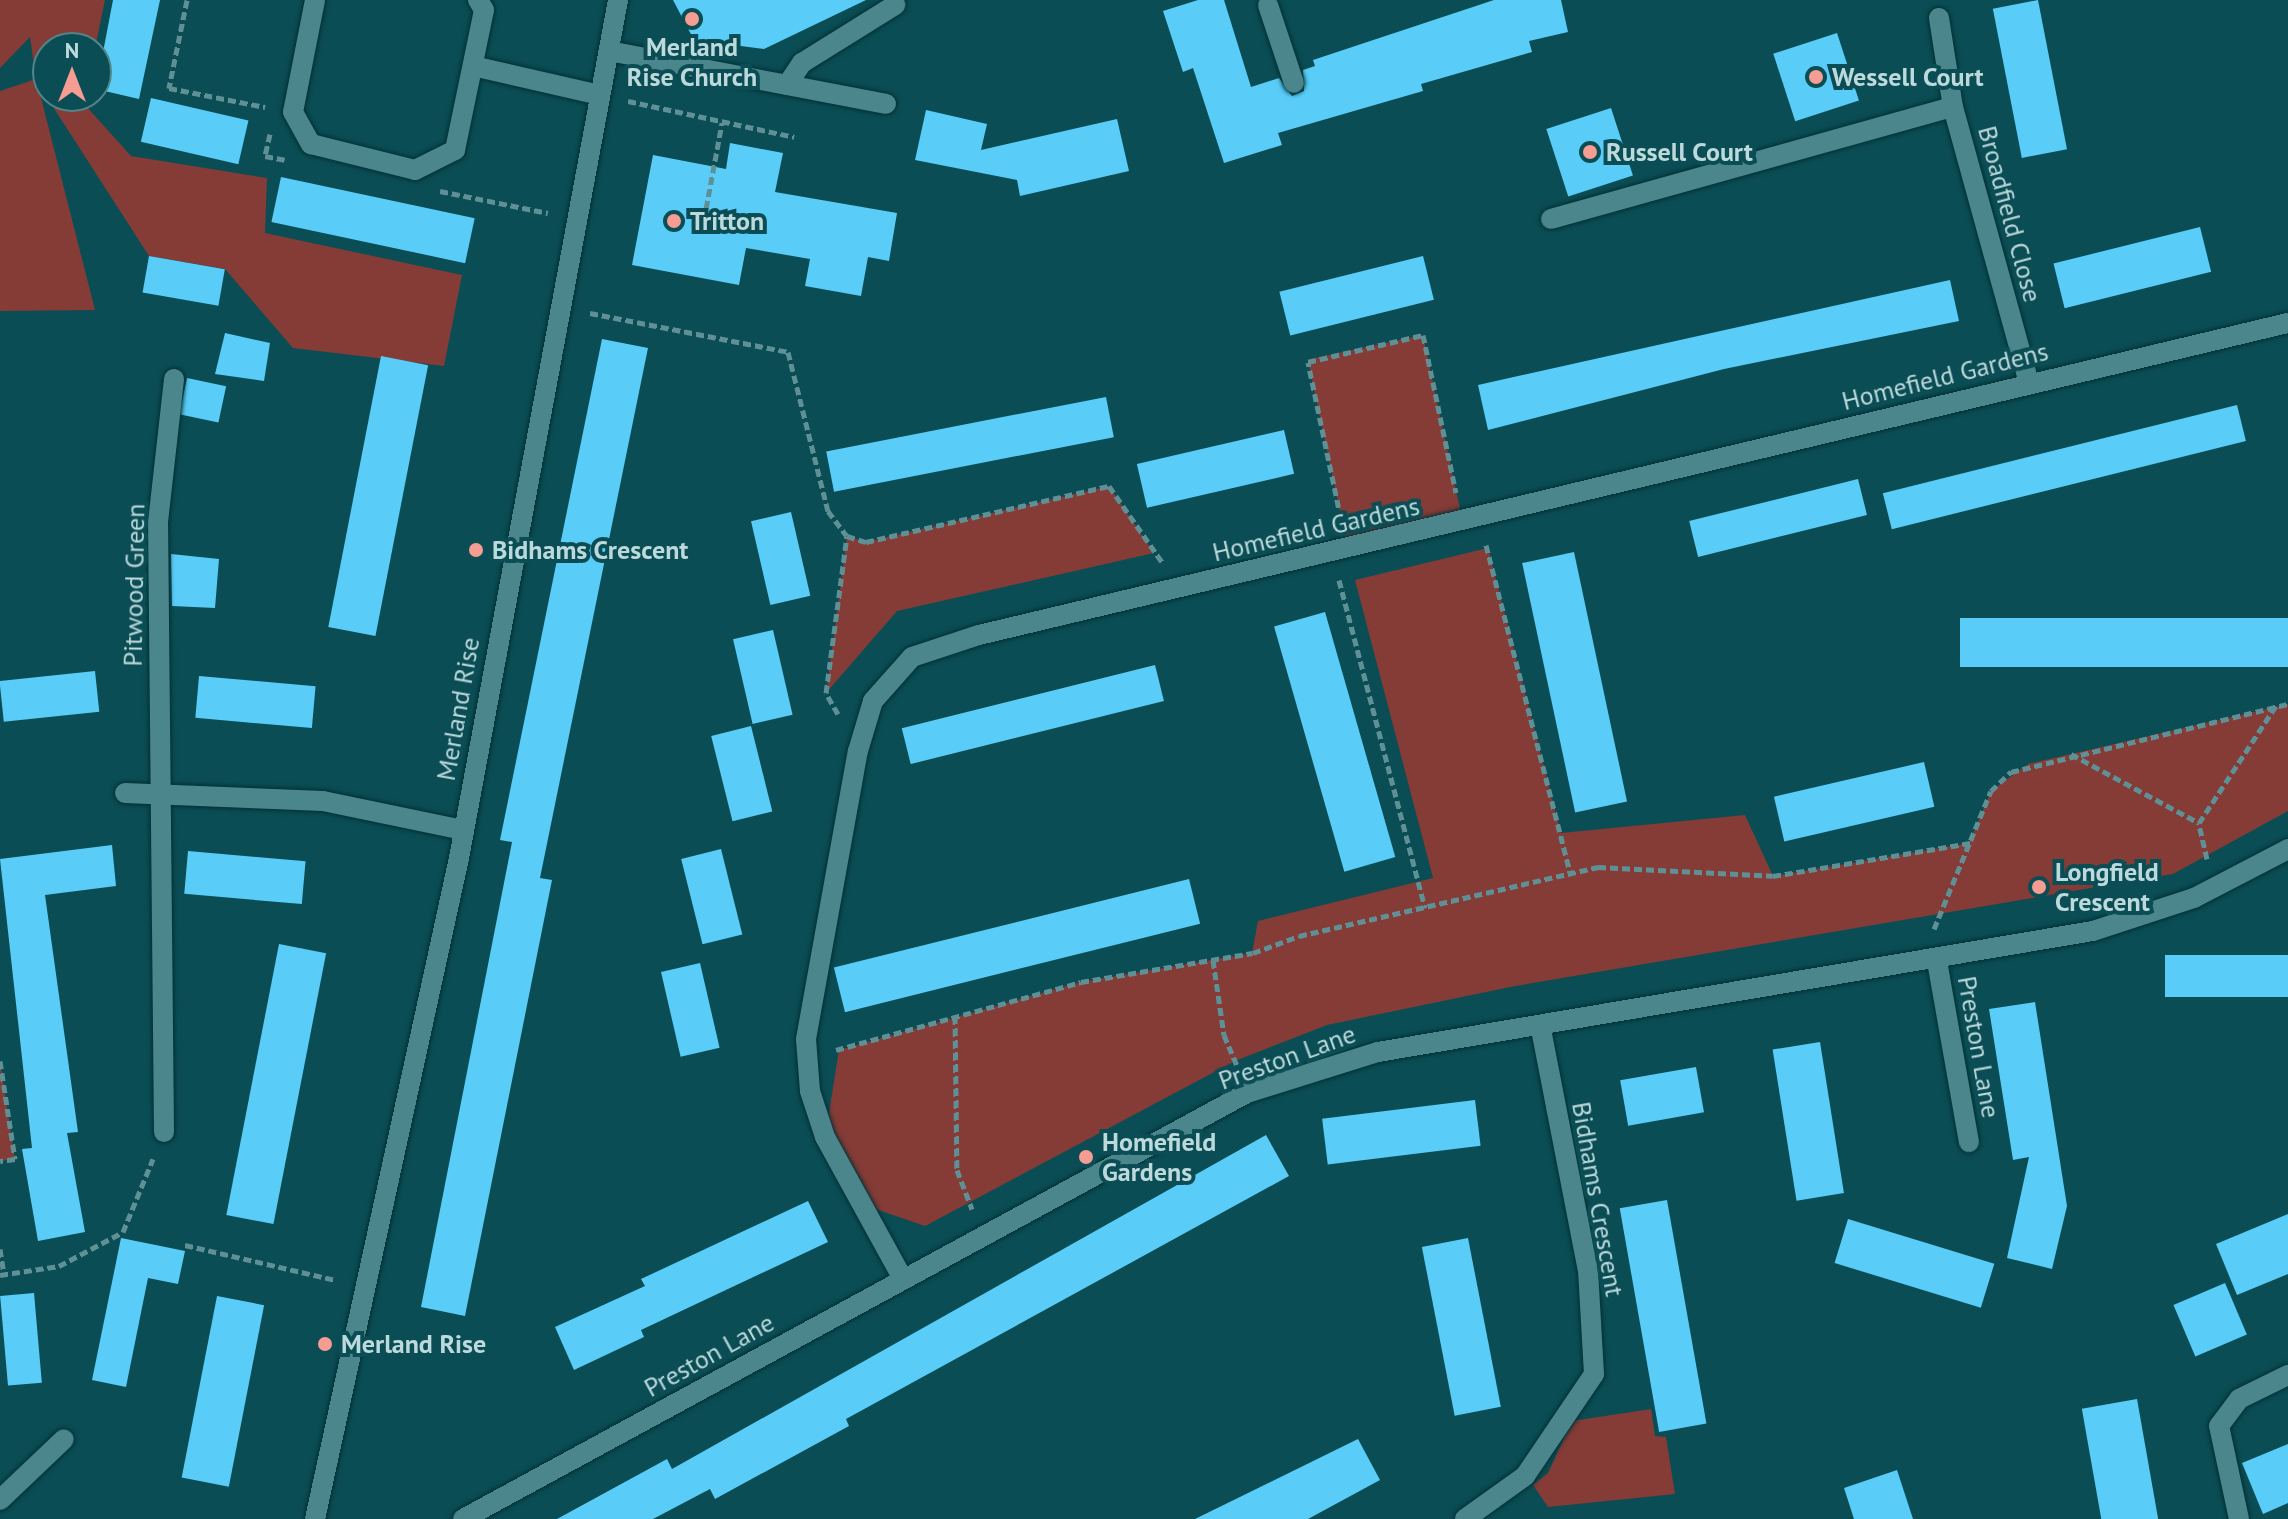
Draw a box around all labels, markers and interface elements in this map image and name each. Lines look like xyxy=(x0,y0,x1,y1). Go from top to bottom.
marker: Merland Rise Church xyxy=(683,10,701,28)
place label: Merland Rise Church xyxy=(627,31,757,92)
north arrow xyxy=(32,32,112,112)
text: N xyxy=(65,36,79,64)
place label: Wessell Court xyxy=(1832,61,1984,93)
marker: Wessell Court xyxy=(1807,68,1825,86)
street label: Broadfield Close xyxy=(1971,122,2049,306)
place label: Russell Court xyxy=(1606,136,1753,168)
marker: Russell Court xyxy=(1581,143,1599,161)
place label: Tritton xyxy=(690,205,764,237)
marker: Tritton xyxy=(665,212,683,230)
street label: Homefield Gardens xyxy=(1839,335,2051,417)
street label: Homefield Gardens xyxy=(1209,490,1423,568)
street label: Pitwood Green xyxy=(117,503,151,667)
place label: Bidhams Crescent xyxy=(492,534,689,566)
marker: Bidhams Crescent xyxy=(467,541,485,559)
street label: Merland Rise xyxy=(430,635,486,783)
place label: Longfield Crescent xyxy=(2055,856,2159,918)
marker: Longfield Crescent xyxy=(2030,878,2048,896)
street label: Preston Lane xyxy=(1951,974,2007,1120)
street label: Preston Lane xyxy=(1214,1018,1360,1096)
street label: Bidhams Crescent xyxy=(1566,1099,1630,1299)
place label: Homefield Gardens xyxy=(1102,1126,1216,1188)
marker: Homefield Gardens xyxy=(1077,1148,1095,1166)
street label: Preston Lane xyxy=(639,1307,779,1403)
place label: Merland Rise xyxy=(341,1328,486,1360)
marker: Merland Rise xyxy=(316,1335,334,1353)

